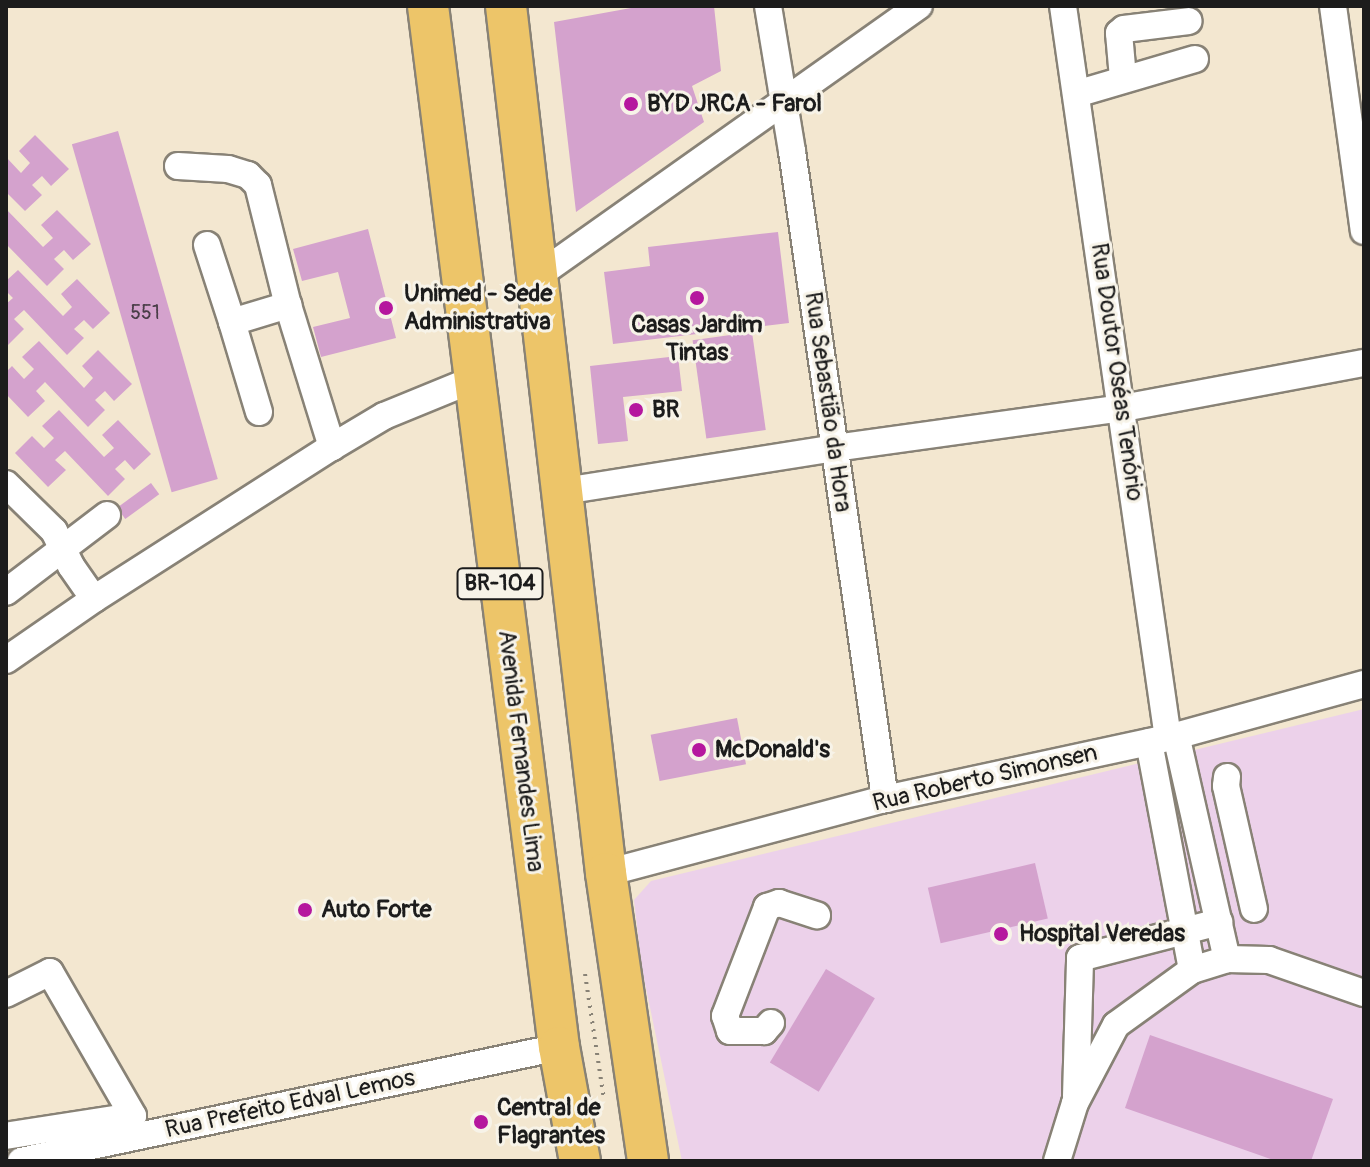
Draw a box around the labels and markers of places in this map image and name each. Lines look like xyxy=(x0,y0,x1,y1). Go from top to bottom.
place label: BYD JRCA - Farol xyxy=(647,90,822,118)
marker: BYD JRCA - Farol xyxy=(622,95,640,113)
place label: Unimed - Sede Administrativa xyxy=(404,280,552,336)
marker: Casas Jardim Tintas xyxy=(688,289,706,307)
marker: Unimed - Sede Administrativa xyxy=(375,297,397,319)
place label: Casas Jardim Tintas xyxy=(631,311,763,367)
place label: BR xyxy=(652,396,679,424)
marker: BR xyxy=(627,401,645,419)
place label: McDonald's xyxy=(715,736,830,764)
marker: McDonald's xyxy=(690,741,708,759)
place label: Auto Forte xyxy=(321,896,432,924)
marker: Auto Forte xyxy=(296,901,314,919)
place label: Hospital Veredas xyxy=(1019,920,1185,948)
marker: Hospital Veredas xyxy=(990,923,1012,945)
place label: Central de Flagrantes xyxy=(497,1094,605,1150)
marker: Central de Flagrantes xyxy=(472,1113,490,1131)

